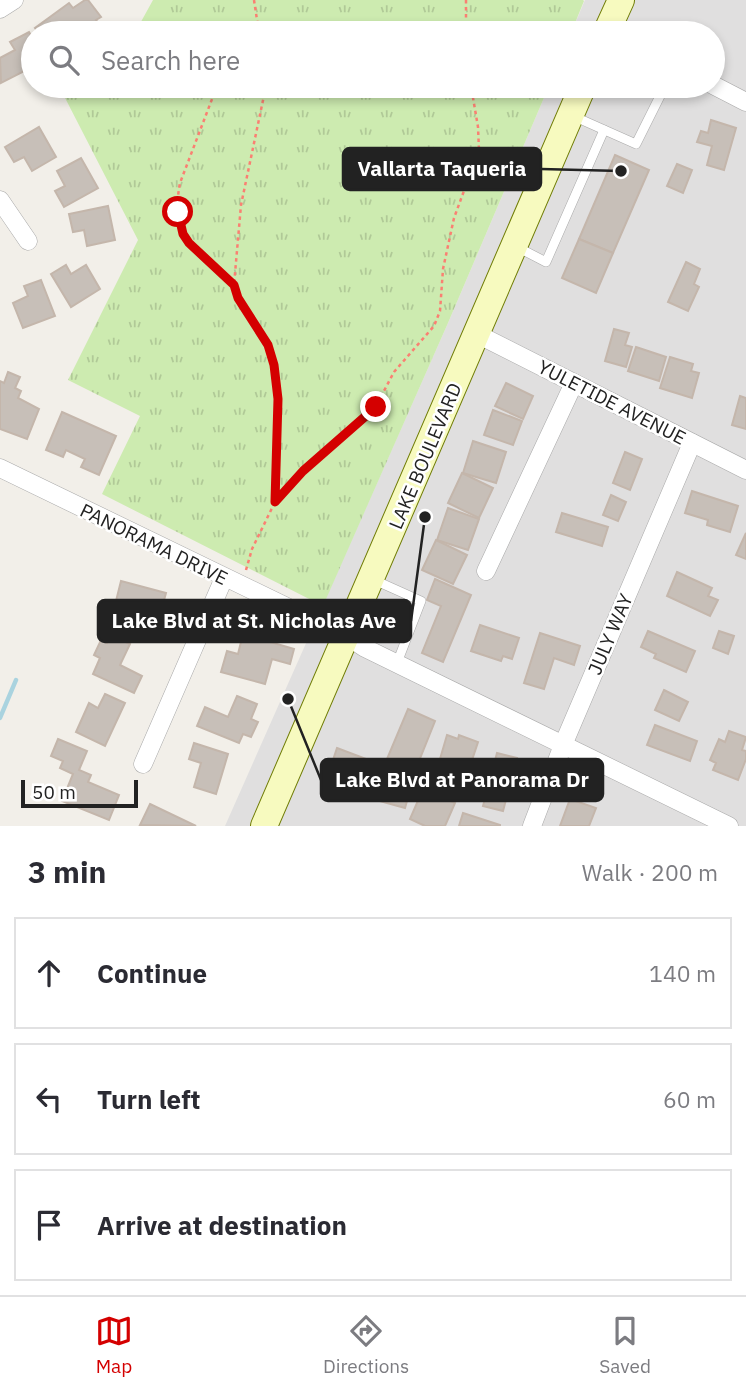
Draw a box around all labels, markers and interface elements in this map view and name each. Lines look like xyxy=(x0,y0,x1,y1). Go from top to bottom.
search box xyxy=(21,21,725,98)
icon: search xyxy=(45,41,83,79)
text: Search here xyxy=(101,43,240,77)
callout: Vallarta Taqueria xyxy=(343,148,541,190)
text: Vallarta Taqueria xyxy=(357,154,527,182)
route start xyxy=(162,196,193,227)
street label: YULETIDE AVENUE xyxy=(534,354,690,450)
street label: LAKE BOULEVARD xyxy=(383,379,467,533)
route end xyxy=(360,391,391,422)
street label: PANORAMA DRIVE xyxy=(76,498,232,590)
street label: JULY WAY xyxy=(582,589,638,678)
callout: Lake Blvd at St. Nicholas Ave xyxy=(98,600,411,642)
text: Lake Blvd at St. Nicholas Ave xyxy=(112,606,397,634)
callout: Lake Blvd at Panorama Dr xyxy=(321,759,603,801)
text: Lake Blvd at Panorama Dr xyxy=(335,765,590,793)
scale bar xyxy=(21,777,138,809)
text: 50 m xyxy=(32,780,76,804)
text: 3 min xyxy=(28,852,106,891)
text: Walk · 200 m xyxy=(582,857,718,887)
icon: ahead xyxy=(30,954,68,992)
text: Continue xyxy=(97,956,207,990)
text: 140 m xyxy=(649,958,716,988)
icon: left xyxy=(30,1080,68,1118)
text: Turn left xyxy=(97,1082,200,1116)
text: 60 m xyxy=(663,1084,716,1114)
icon: arrive xyxy=(30,1206,68,1244)
text: Arrive at destination xyxy=(97,1208,347,1242)
tab: Map xyxy=(95,1312,133,1378)
tab: Directions xyxy=(323,1312,409,1378)
tab: Saved xyxy=(599,1312,651,1378)

